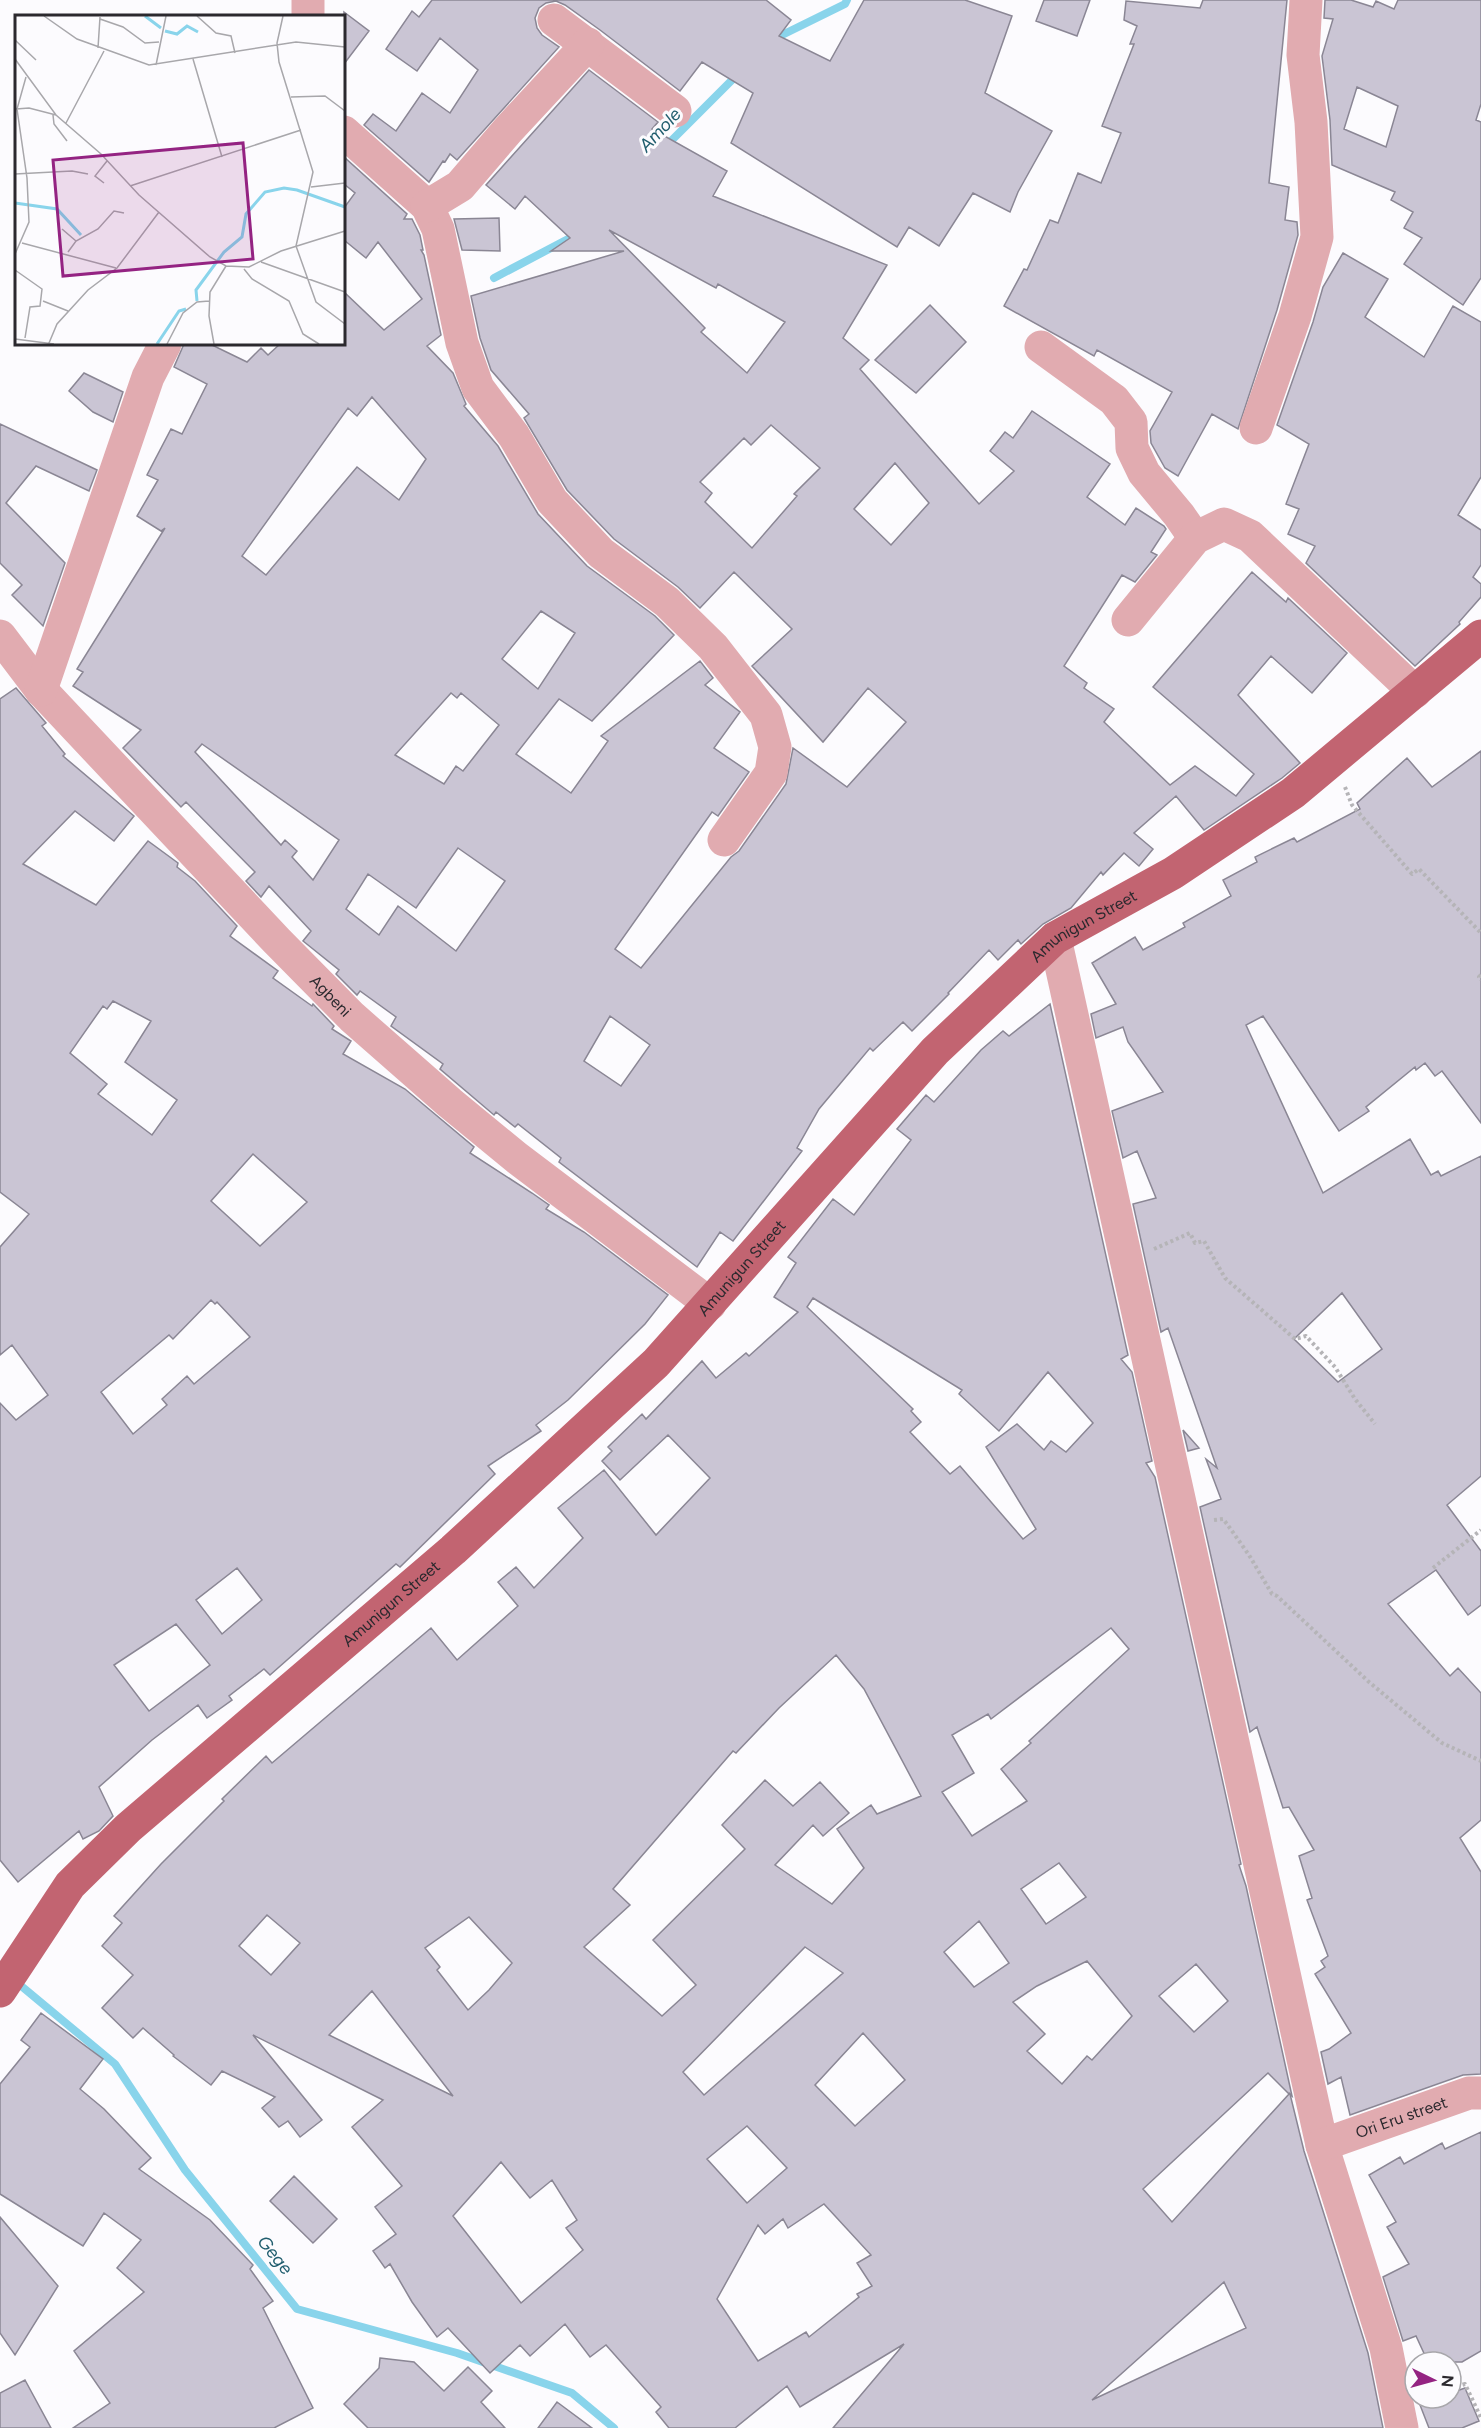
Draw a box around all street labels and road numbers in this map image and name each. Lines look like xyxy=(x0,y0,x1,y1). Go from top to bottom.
street label: Amunigun Street xyxy=(1026,885,1140,966)
street label: Agbeni xyxy=(306,971,356,1020)
street label: Amunigun Street xyxy=(694,1216,789,1319)
street label: Amunigun Street xyxy=(338,1556,443,1650)
street label: Ori Eru street xyxy=(1353,2092,1450,2142)

